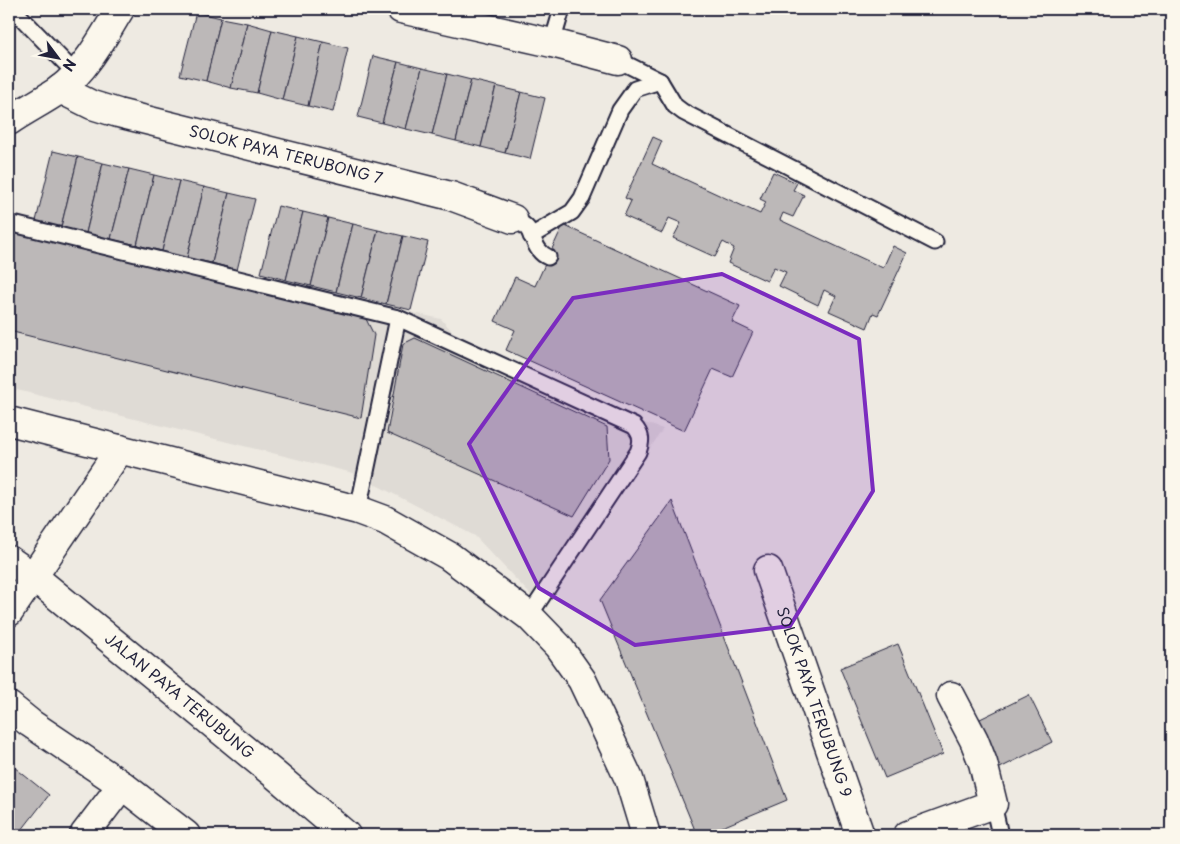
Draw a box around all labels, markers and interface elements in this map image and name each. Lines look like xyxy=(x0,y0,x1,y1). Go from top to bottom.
north arrow xyxy=(32,32,82,82)
text: N xyxy=(58,55,81,75)
street label: SOLOK PAYA TERUBONG 7 xyxy=(187,118,386,189)
street label: SOLOK PAYA TERUBUNG 9 xyxy=(772,604,859,800)
street label: JALAN PAYA TERUBUNG xyxy=(100,627,260,763)

